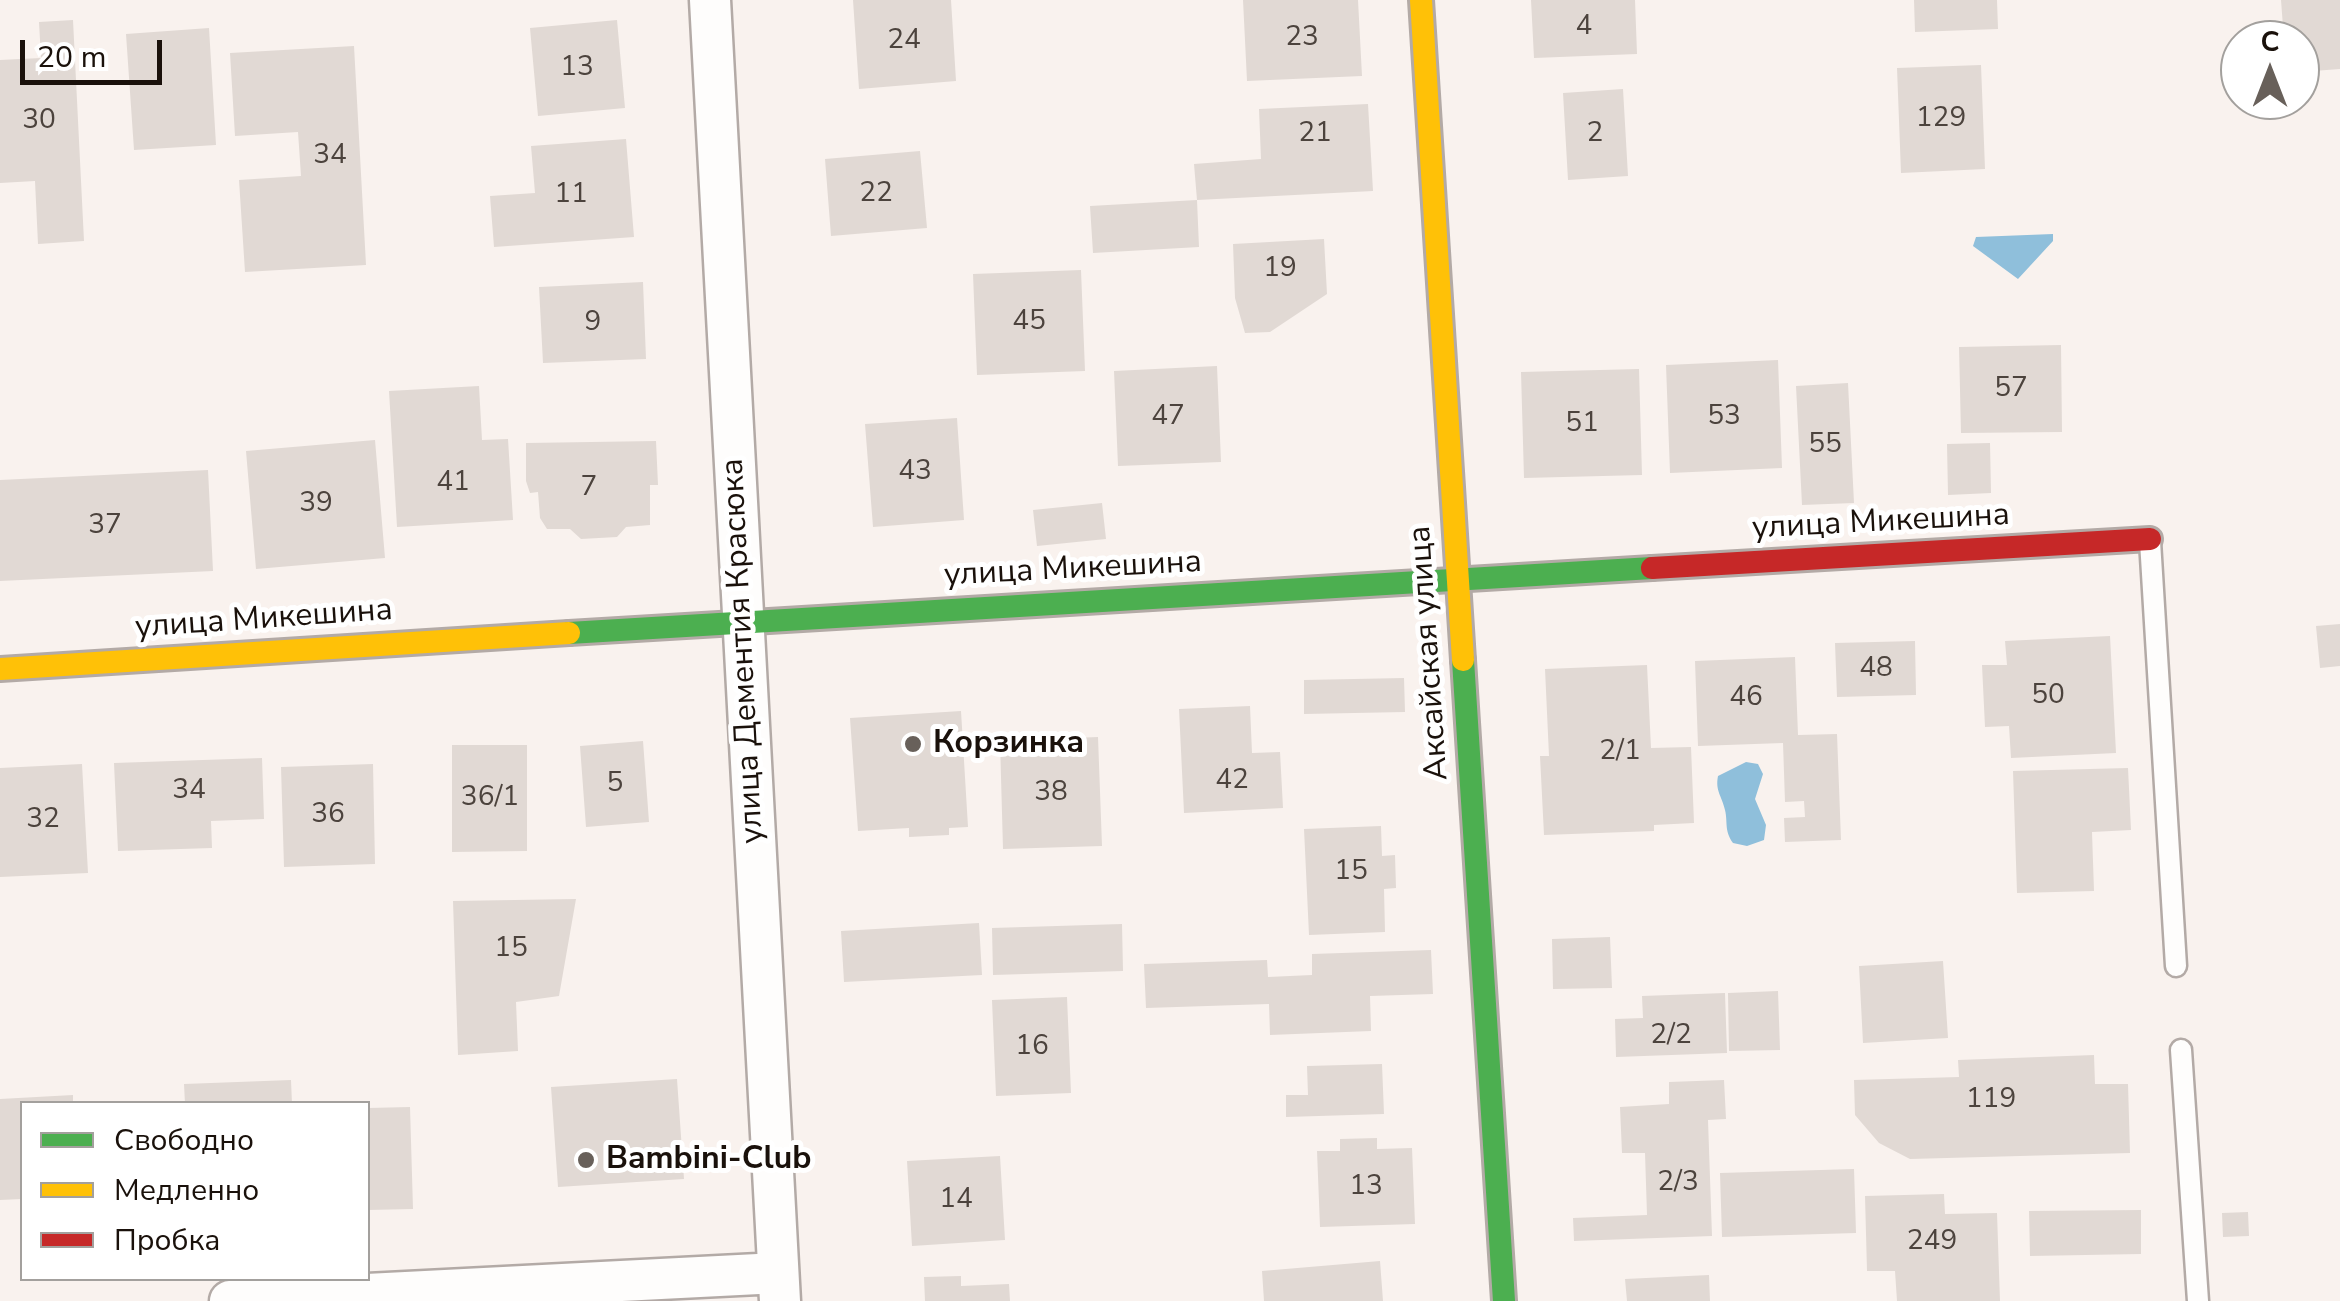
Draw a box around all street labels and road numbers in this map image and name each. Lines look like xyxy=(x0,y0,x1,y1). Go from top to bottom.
street label: улица Дементия Красюка xyxy=(715,457,773,845)
street label: улица Микешина xyxy=(1751,497,2011,549)
street label: Аксайская улица xyxy=(1402,524,1458,782)
street label: улица Микешина xyxy=(943,544,1203,596)
street label: улица Микешина xyxy=(134,592,394,648)

